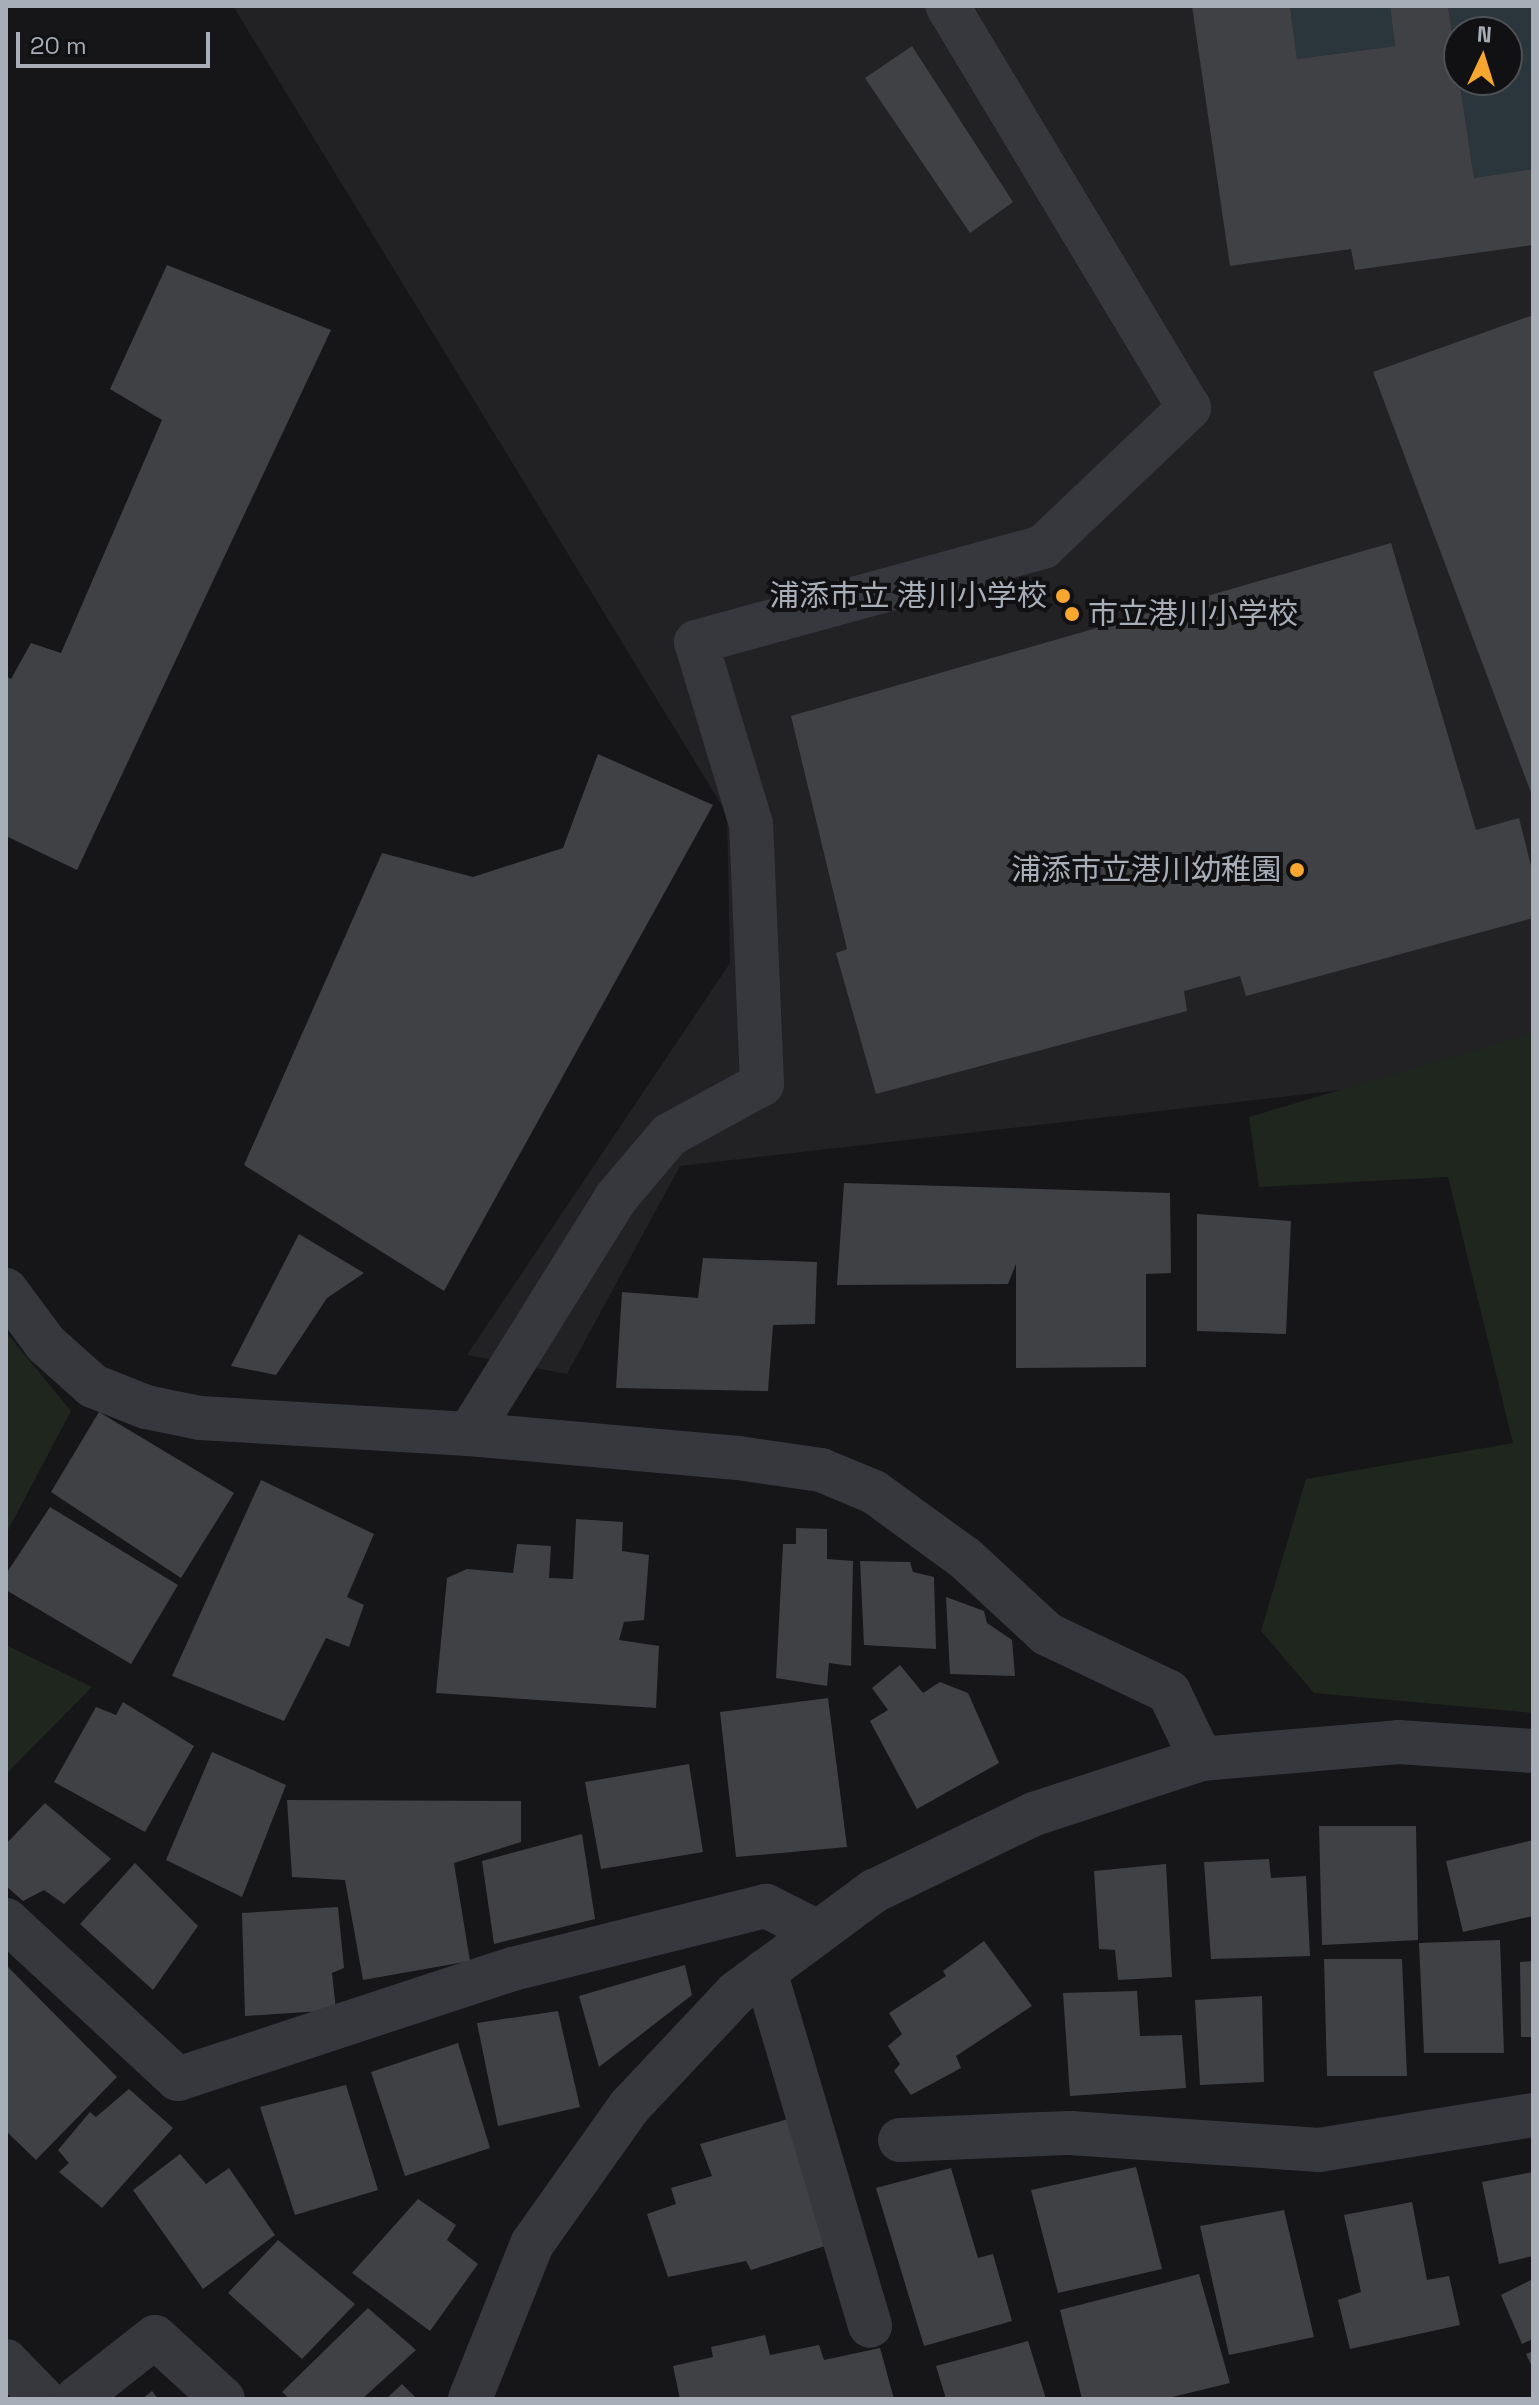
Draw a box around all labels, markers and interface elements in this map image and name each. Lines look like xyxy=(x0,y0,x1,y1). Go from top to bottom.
scale bar xyxy=(20,16,214,66)
north arrow xyxy=(1443,16,1523,96)
text: N xyxy=(1476,20,1493,49)
text: 20 m xyxy=(30,30,87,61)
place label: 浦添市立 港川小学校 xyxy=(769,578,1047,614)
marker: 浦添市立 港川小学校 xyxy=(1054,587,1072,605)
place label: 市立港川小学校 xyxy=(1088,596,1298,632)
marker: 市立港川小学校 xyxy=(1063,605,1081,623)
place label: 浦添市立港川幼稚園 xyxy=(1011,852,1281,888)
marker: 浦添市立港川幼稚園 xyxy=(1288,861,1306,879)

